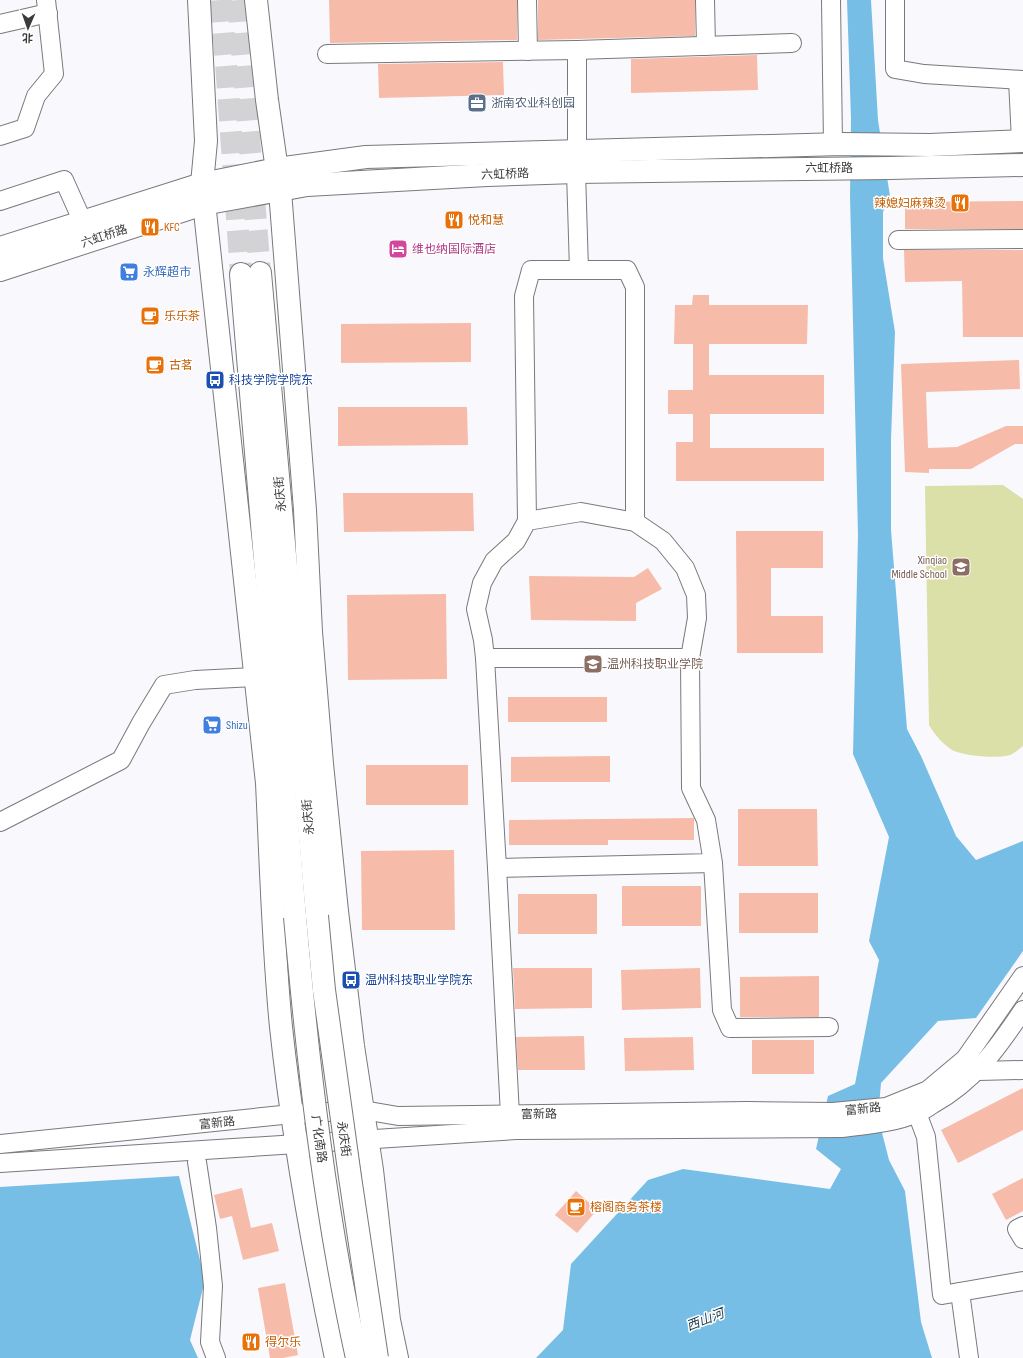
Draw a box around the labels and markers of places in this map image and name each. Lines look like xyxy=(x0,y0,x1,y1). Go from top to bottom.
office icon: 浙南农业科创园 xyxy=(466,92,488,114)
place label: 浙南农业科创园 xyxy=(491,96,575,111)
restaurant icon: 辣媳妇麻辣烫 xyxy=(949,192,971,214)
place label: 辣媳妇麻辣烫 xyxy=(874,196,946,211)
restaurant icon: 悦和慧 xyxy=(443,209,465,231)
place label: 悦和慧 xyxy=(468,213,504,228)
restaurant icon: KFC xyxy=(139,216,161,238)
place label: KFC xyxy=(164,220,180,235)
hotel icon: 维也纳国际酒店 xyxy=(387,238,409,260)
place label: 维也纳国际酒店 xyxy=(412,242,496,257)
supermarket icon: 永辉超市 xyxy=(118,261,140,283)
place label: 永辉超市 xyxy=(143,265,191,280)
cafe icon: 乐乐茶 xyxy=(139,305,161,327)
place label: 乐乐茶 xyxy=(164,309,200,324)
cafe icon: 古茗 xyxy=(144,354,166,376)
place label: 古茗 xyxy=(169,358,193,373)
bus stop icon: 科技学院学院东 xyxy=(204,369,226,391)
place label: 科技学院学院东 xyxy=(229,373,313,388)
place label: Xinqiao Middle School xyxy=(891,553,947,582)
school or university icon: Xinqiao Middle School xyxy=(950,556,972,578)
school or university icon: 温州科技职业学院 xyxy=(582,653,604,675)
place label: 温州科技职业学院 xyxy=(607,657,703,672)
supermarket icon: Shizu xyxy=(201,714,223,736)
place label: Shizu xyxy=(226,718,248,733)
bus stop icon: 温州科技职业学院东 xyxy=(340,969,362,991)
place label: 温州科技职业学院东 xyxy=(365,973,473,988)
cafe icon: 榕阁商务茶楼 xyxy=(565,1196,587,1218)
place label: 榕阁商务茶楼 xyxy=(590,1200,662,1215)
restaurant icon: 得尔乐 xyxy=(240,1331,262,1353)
place label: 得尔乐 xyxy=(265,1335,301,1350)

